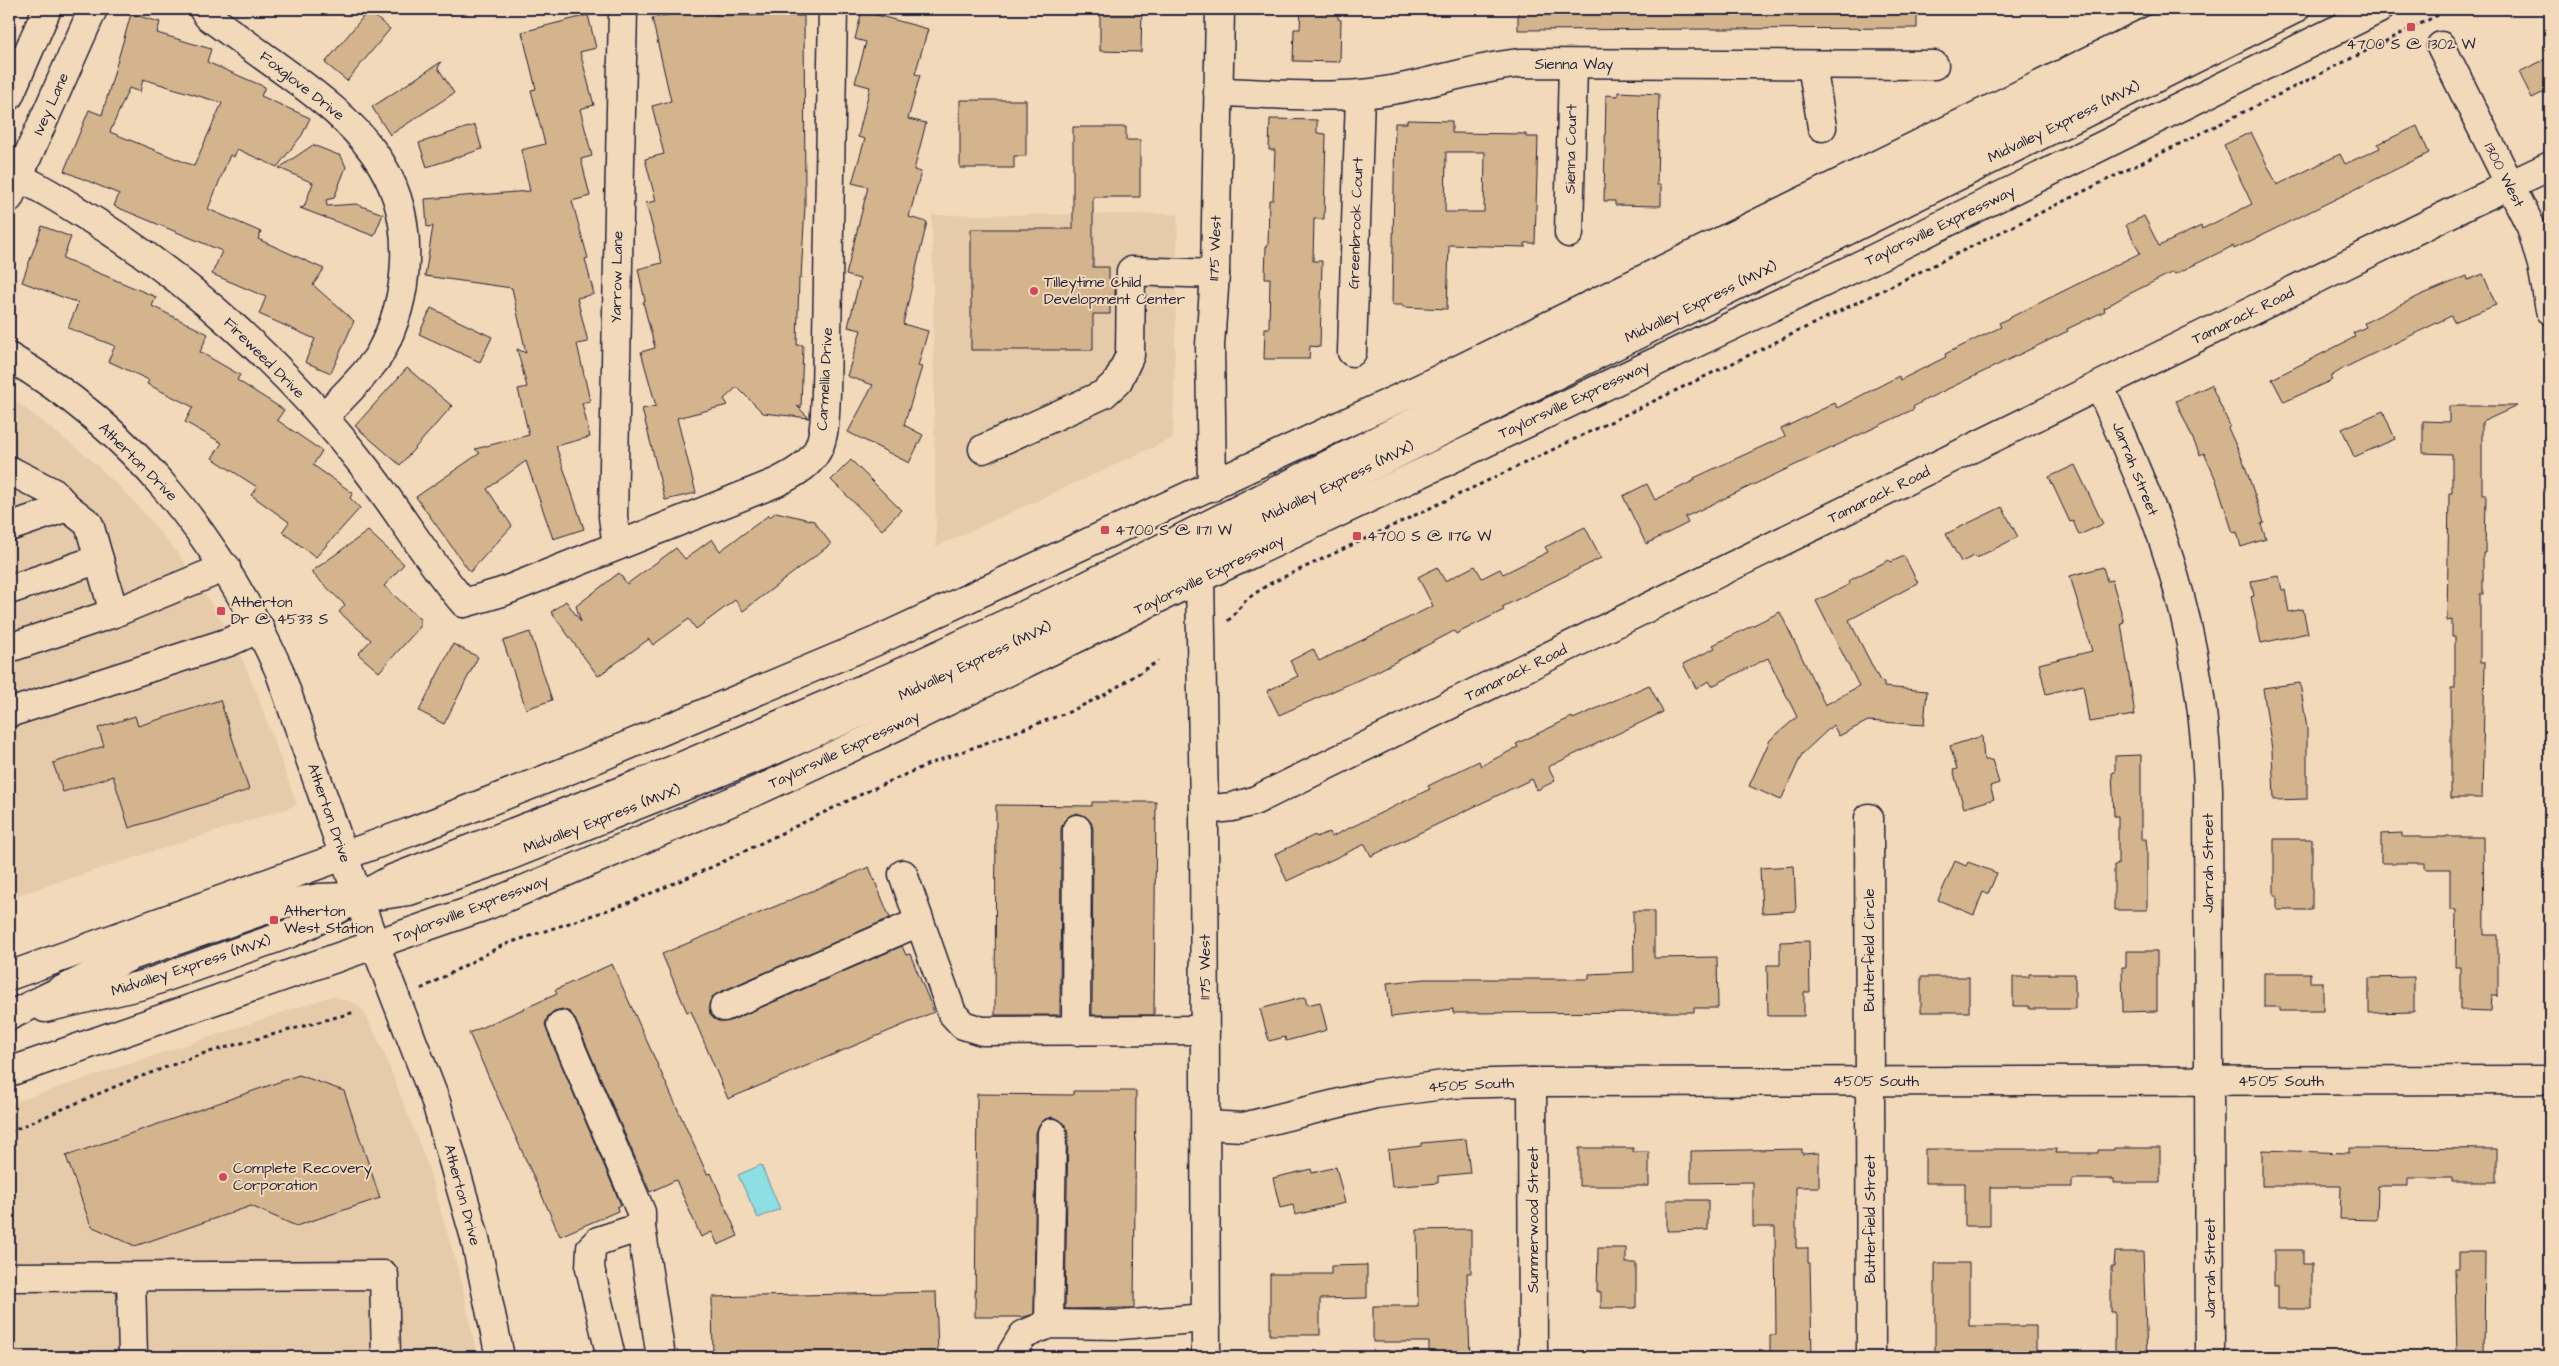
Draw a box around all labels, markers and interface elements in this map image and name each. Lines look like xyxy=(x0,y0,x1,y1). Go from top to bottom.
marker: 4700 S @ 1302 W xyxy=(2405,21,2417,33)
place label: 4700 S @ 1302 W xyxy=(2346,34,2476,55)
street label: Foxglove Drive xyxy=(255,46,349,127)
street label: Sienna Way xyxy=(1535,54,1613,76)
street label: Ivey Lane xyxy=(28,70,75,139)
street label: Midvalley Express (MVX) xyxy=(1984,76,2144,169)
street label: Sienna Court xyxy=(1560,104,1582,194)
street label: 1300 West xyxy=(2479,139,2529,211)
street label: Greenbrook Court xyxy=(1343,157,1369,289)
street label: Taylorsville Expressway xyxy=(1861,181,2019,272)
street label: 1175 West xyxy=(1203,215,1227,281)
street label: Yarrow Lane xyxy=(606,231,628,323)
street label: Midvalley Express (MVX) xyxy=(1621,256,1781,349)
place label: Tilleytime Child Development Center xyxy=(1044,272,1185,310)
street label: Tamarack Road xyxy=(2188,282,2298,350)
marker: Tilleytime Child Development Center xyxy=(1028,285,1040,297)
street label: Fireweed Drive xyxy=(219,313,309,403)
street label: Carmellia Drive xyxy=(812,327,838,431)
street label: Taylorsville Expressway xyxy=(1495,356,1653,445)
street label: Atherton Drive xyxy=(94,418,182,506)
street label: Jarrah Street xyxy=(2107,419,2163,519)
street label: Midvalley Express (MVX) xyxy=(1258,436,1418,529)
street label: Tamarack Road xyxy=(1824,461,1934,529)
place label: 4700 S @ 1171 W xyxy=(1115,520,1232,541)
marker: 4700 S @ 1171 W xyxy=(1099,524,1111,536)
place label: 4700 S @ 1176 W xyxy=(1367,526,1491,547)
street label: Taylorsville Expressway xyxy=(1130,530,1288,621)
marker: 4700 S @ 1176 W xyxy=(1351,530,1363,542)
place label: Atherton Dr @ 4533 S xyxy=(231,592,329,630)
marker: Atherton Dr @ 4533 S xyxy=(215,605,227,617)
street label: Midvalley Express (MVX) xyxy=(895,616,1056,707)
street label: Tamarack Road xyxy=(1461,639,1571,707)
street label: Taylorsville Expressway xyxy=(765,706,923,795)
street label: Atherton Drive xyxy=(302,761,356,865)
street label: Midvalley Express (MVX) xyxy=(520,779,684,860)
street label: Jarrah Street xyxy=(2198,813,2219,913)
street label: Taylorsville Expressway xyxy=(390,870,552,949)
street label: Butterfield Circle xyxy=(1859,888,1880,1012)
place label: Atherton West Station xyxy=(284,901,374,939)
marker: Atherton West Station xyxy=(268,914,280,926)
street label: Midvalley Express (MVX) xyxy=(108,930,274,1003)
street label: 1175 West xyxy=(1195,934,1216,1000)
street label: 4505 South xyxy=(1833,1071,1920,1092)
street label: 4505 South xyxy=(2238,1071,2325,1092)
street label: 4505 South xyxy=(1427,1072,1515,1098)
street label: Atherton Drive xyxy=(438,1142,486,1248)
street label: Summerwood Street xyxy=(1523,1147,1544,1293)
street label: Butterfield Street xyxy=(1860,1155,1881,1283)
place label: Complete Recovery Corporation xyxy=(233,1158,372,1196)
marker: Complete Recovery Corporation xyxy=(217,1171,229,1183)
street label: Jarrah Street xyxy=(2200,1218,2221,1318)

